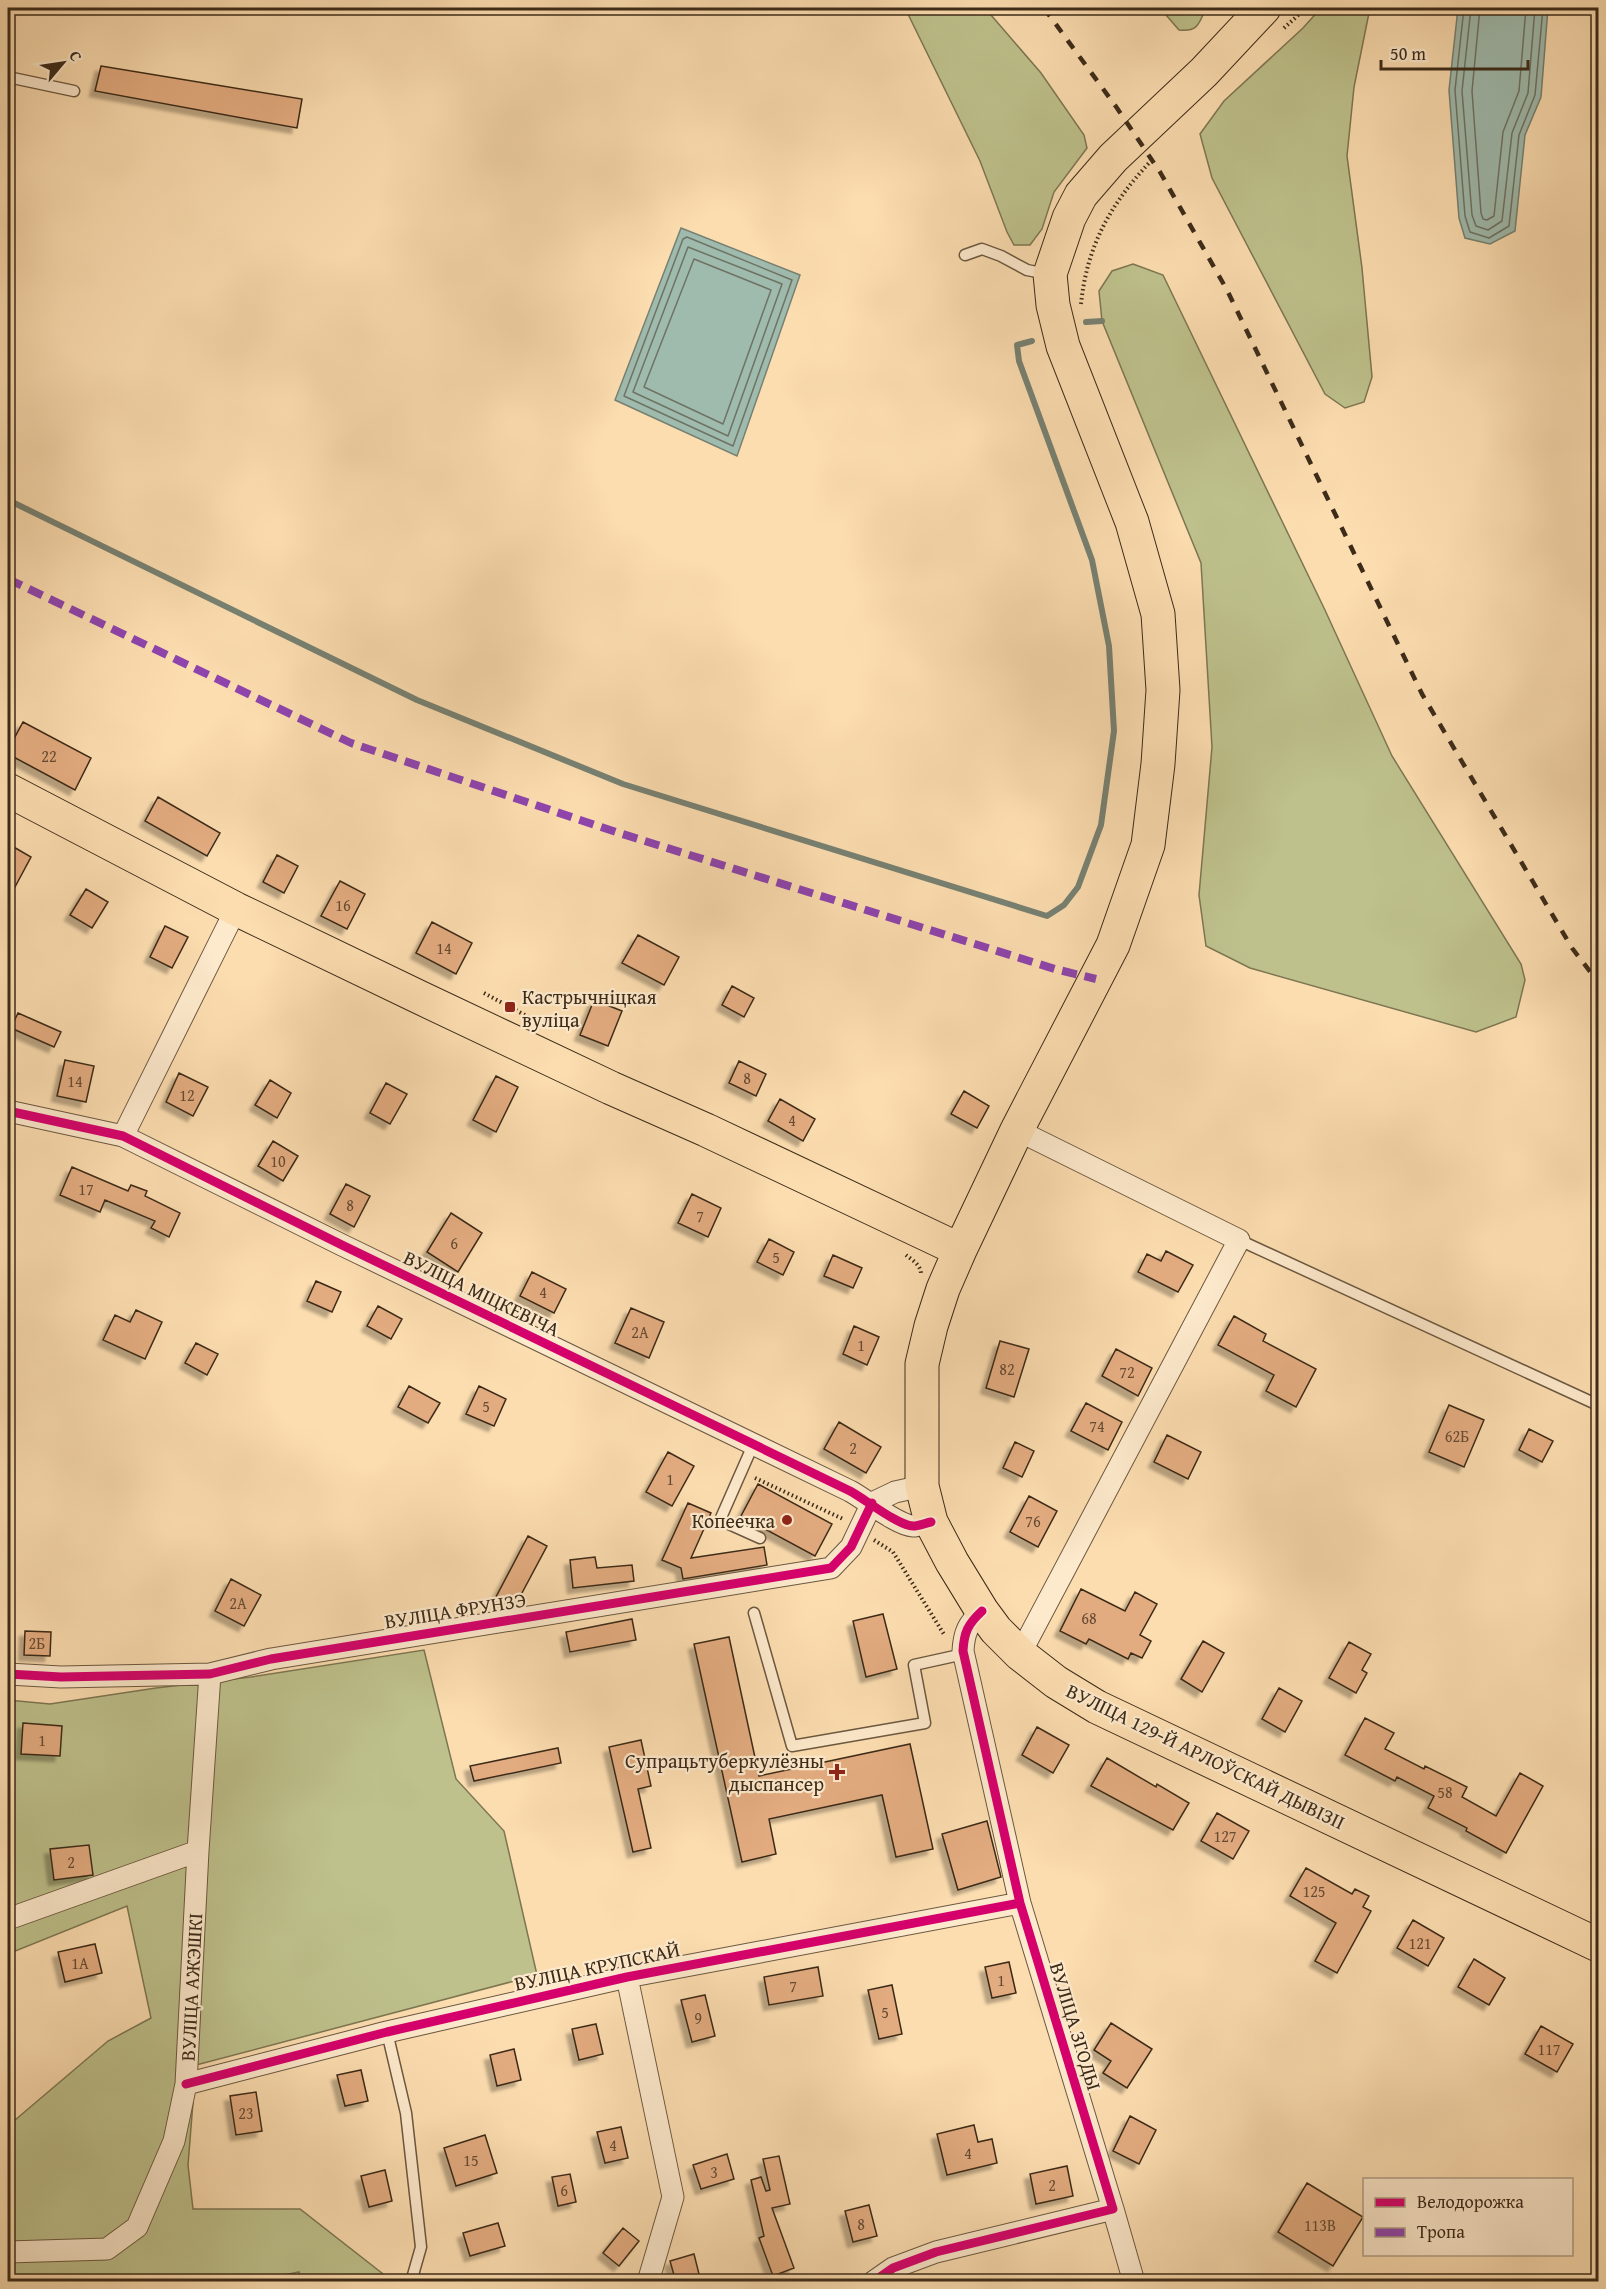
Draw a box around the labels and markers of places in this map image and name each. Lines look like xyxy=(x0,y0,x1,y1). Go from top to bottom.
place label: Кастрычніцкая вуліца xyxy=(522,982,657,1034)
marker: Кастрычніцкая вуліца xyxy=(503,1000,517,1014)
place label: Копеечка xyxy=(692,1506,775,1535)
marker: Копеечка xyxy=(780,1513,794,1527)
place label: Супрацьтуберкулёзны дыспансер xyxy=(625,1746,824,1798)
marker: Супрацьтуберкулёзны дыспансер xyxy=(828,1763,846,1781)

